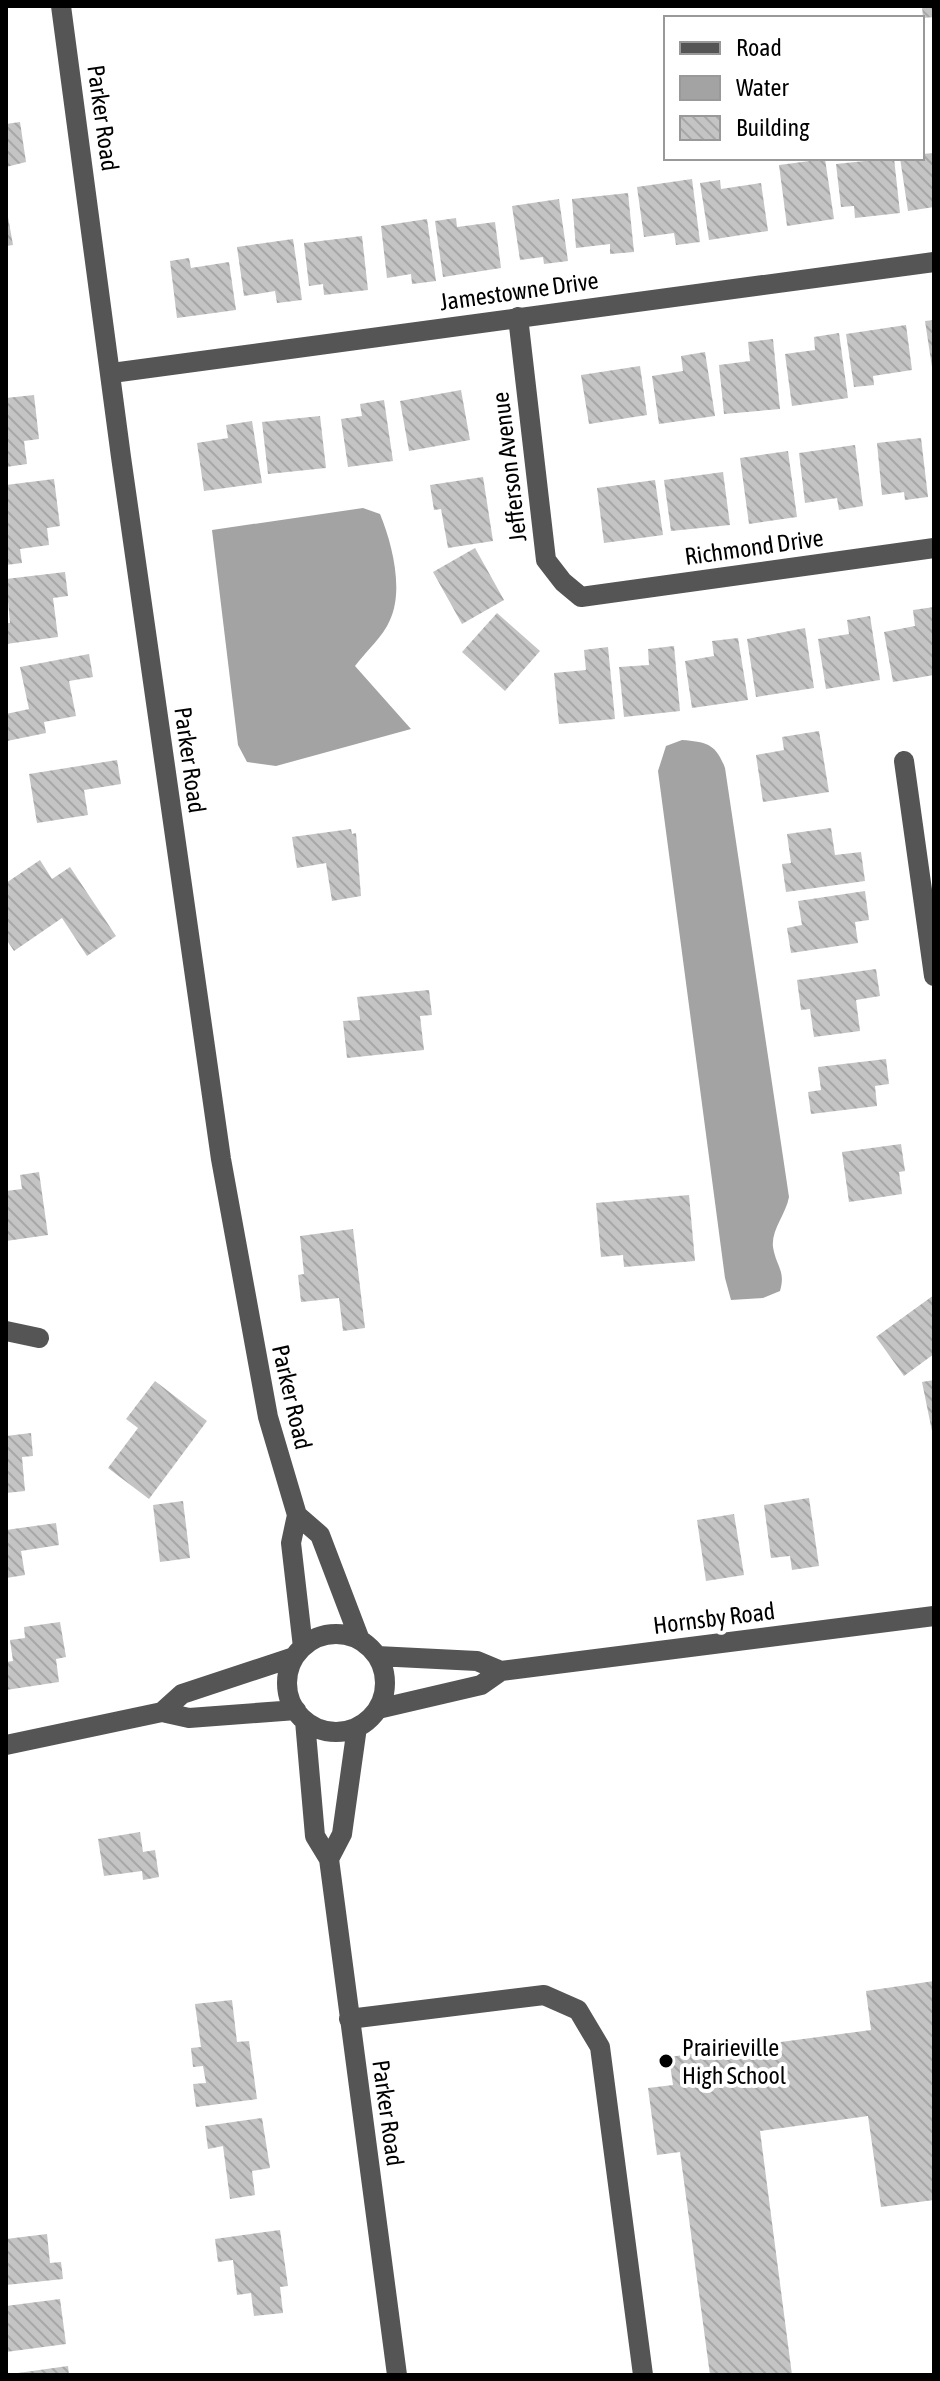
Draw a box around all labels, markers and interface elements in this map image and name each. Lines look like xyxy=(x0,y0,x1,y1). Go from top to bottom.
legend xyxy=(664,16,924,160)
text: Road xyxy=(736,34,782,61)
street label: Parker Road xyxy=(82,63,124,173)
text: Water xyxy=(736,74,789,101)
text: Building xyxy=(736,114,810,141)
street label: Jamestowne Drive xyxy=(438,267,600,315)
street label: Jefferson Avenue xyxy=(486,391,532,543)
street label: Richmond Drive xyxy=(683,524,825,570)
street label: Parker Road xyxy=(169,705,211,815)
street label: Parker Road xyxy=(267,1342,317,1452)
street label: Hornsby Road xyxy=(652,1597,776,1639)
place label: Prairieville High School xyxy=(682,2034,787,2089)
marker: Prairieville High School xyxy=(657,2052,675,2070)
street label: Parker Road xyxy=(367,2058,409,2168)

